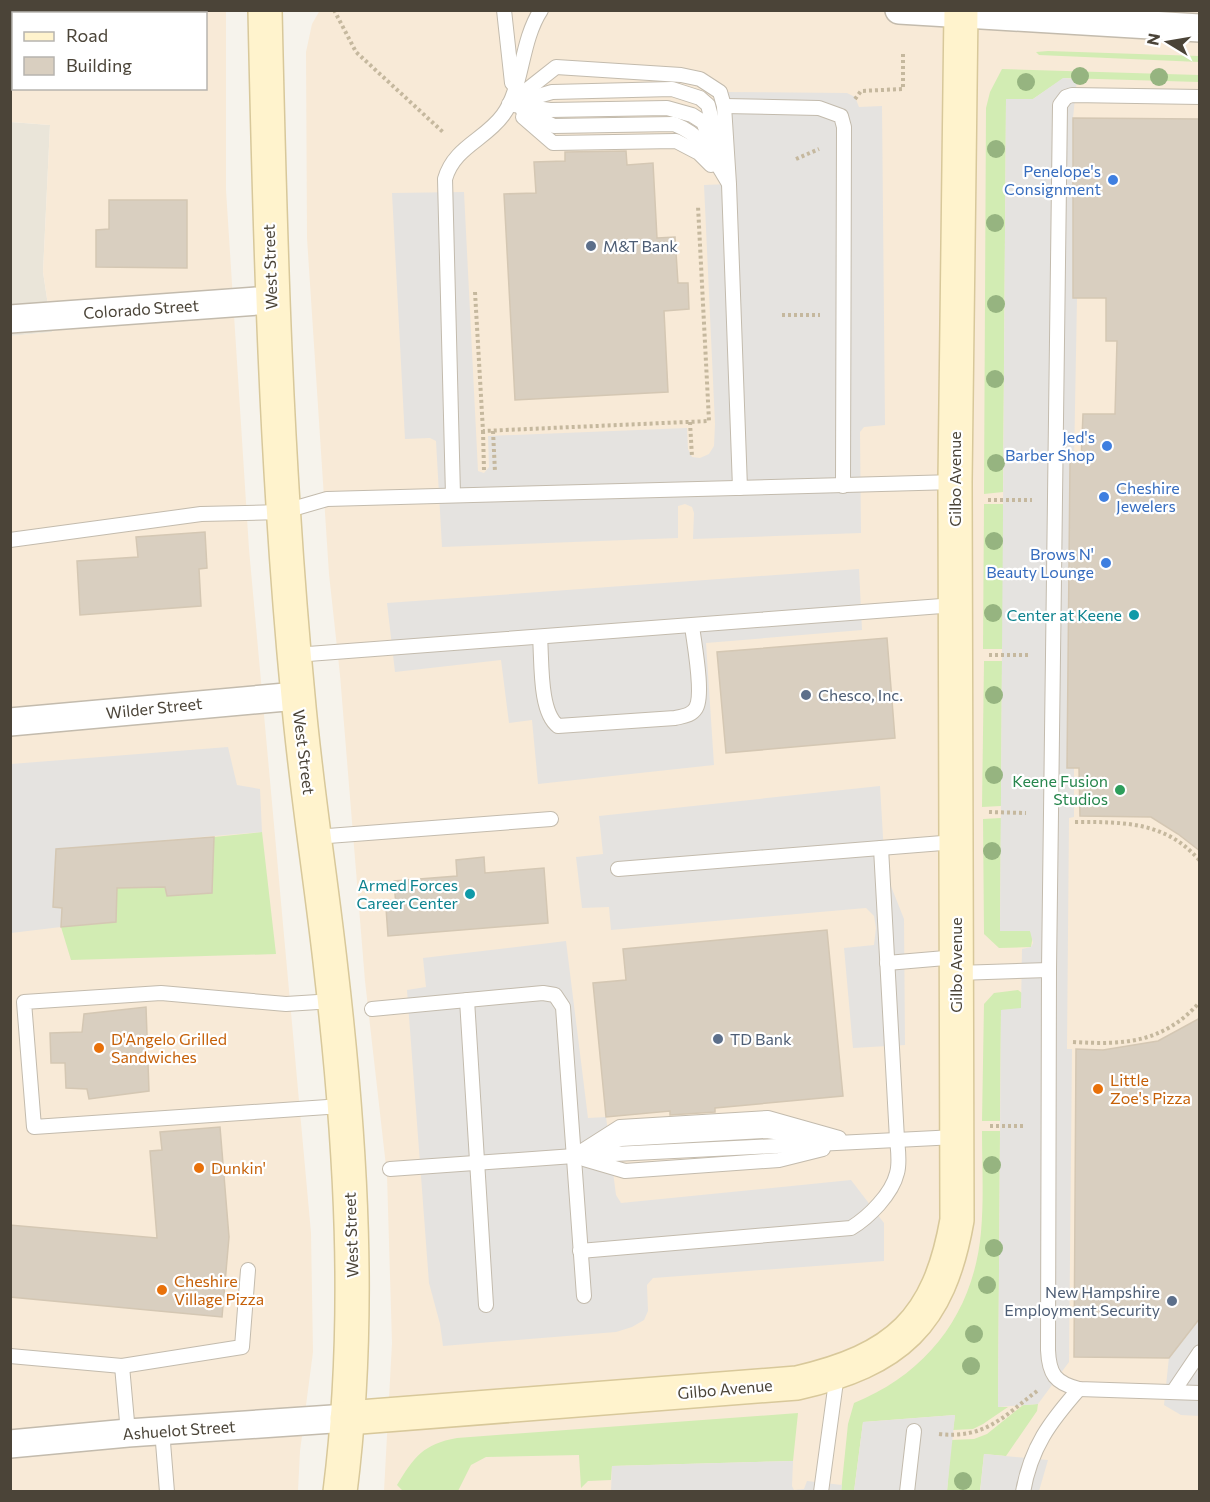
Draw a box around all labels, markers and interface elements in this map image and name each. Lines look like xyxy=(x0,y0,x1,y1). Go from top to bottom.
legend xyxy=(12,12,207,90)
north arrow xyxy=(1138,12,1198,72)
text: Road xyxy=(66,24,108,46)
text: N xyxy=(1142,31,1163,47)
text: Building xyxy=(66,54,132,76)
place label: Penelope's Consignment xyxy=(1004,161,1101,198)
marker: Penelope's Consignment xyxy=(1106,173,1120,187)
street label: West Street xyxy=(258,223,280,310)
place label: M&T Bank xyxy=(603,236,678,255)
marker: M&T Bank xyxy=(584,239,598,253)
street label: Colorado Street xyxy=(83,295,200,322)
place label: Jed's Barber Shop xyxy=(1005,427,1095,464)
street label: Gilbo Avenue xyxy=(945,431,964,527)
marker: Jed's Barber Shop xyxy=(1100,439,1114,453)
place label: Cheshire Jewelers xyxy=(1116,478,1180,515)
marker: Cheshire Jewelers xyxy=(1097,490,1111,504)
place label: Brows N' Beauty Lounge xyxy=(986,544,1094,581)
marker: Brows N' Beauty Lounge xyxy=(1099,556,1113,570)
place label: Center at Keene xyxy=(1006,605,1122,624)
marker: Center at Keene xyxy=(1127,608,1141,622)
place label: Chesco, Inc. xyxy=(818,685,903,704)
marker: Chesco, Inc. xyxy=(799,688,813,702)
street label: Wilder Street xyxy=(105,693,204,722)
street label: West Street xyxy=(290,708,319,796)
place label: Keene Fusion Studios xyxy=(1012,771,1108,808)
marker: Keene Fusion Studios xyxy=(1113,783,1127,797)
place label: Armed Forces Career Center xyxy=(356,875,459,912)
marker: Armed Forces Career Center xyxy=(463,887,477,901)
street label: Gilbo Avenue xyxy=(946,917,965,1013)
place label: D'Angelo Grilled Sandwiches xyxy=(111,1029,227,1066)
place label: TD Bank xyxy=(730,1029,792,1048)
marker: TD Bank xyxy=(711,1032,725,1046)
marker: D'Angelo Grilled Sandwiches xyxy=(92,1041,106,1055)
place label: Little Zoe's Pizza xyxy=(1110,1070,1191,1107)
marker: Little Zoe's Pizza xyxy=(1091,1082,1105,1096)
place label: Dunkin' xyxy=(211,1158,266,1177)
marker: Dunkin' xyxy=(192,1161,206,1175)
street label: West Street xyxy=(339,1191,361,1278)
place label: Cheshire Village Pizza xyxy=(174,1271,264,1308)
place label: New Hampshire Employment Security xyxy=(1004,1282,1160,1319)
marker: Cheshire Village Pizza xyxy=(155,1283,169,1297)
marker: New Hampshire Employment Security xyxy=(1165,1294,1179,1308)
street label: Gilbo Avenue xyxy=(677,1375,773,1402)
street label: Ashuelot Street xyxy=(122,1416,237,1443)

